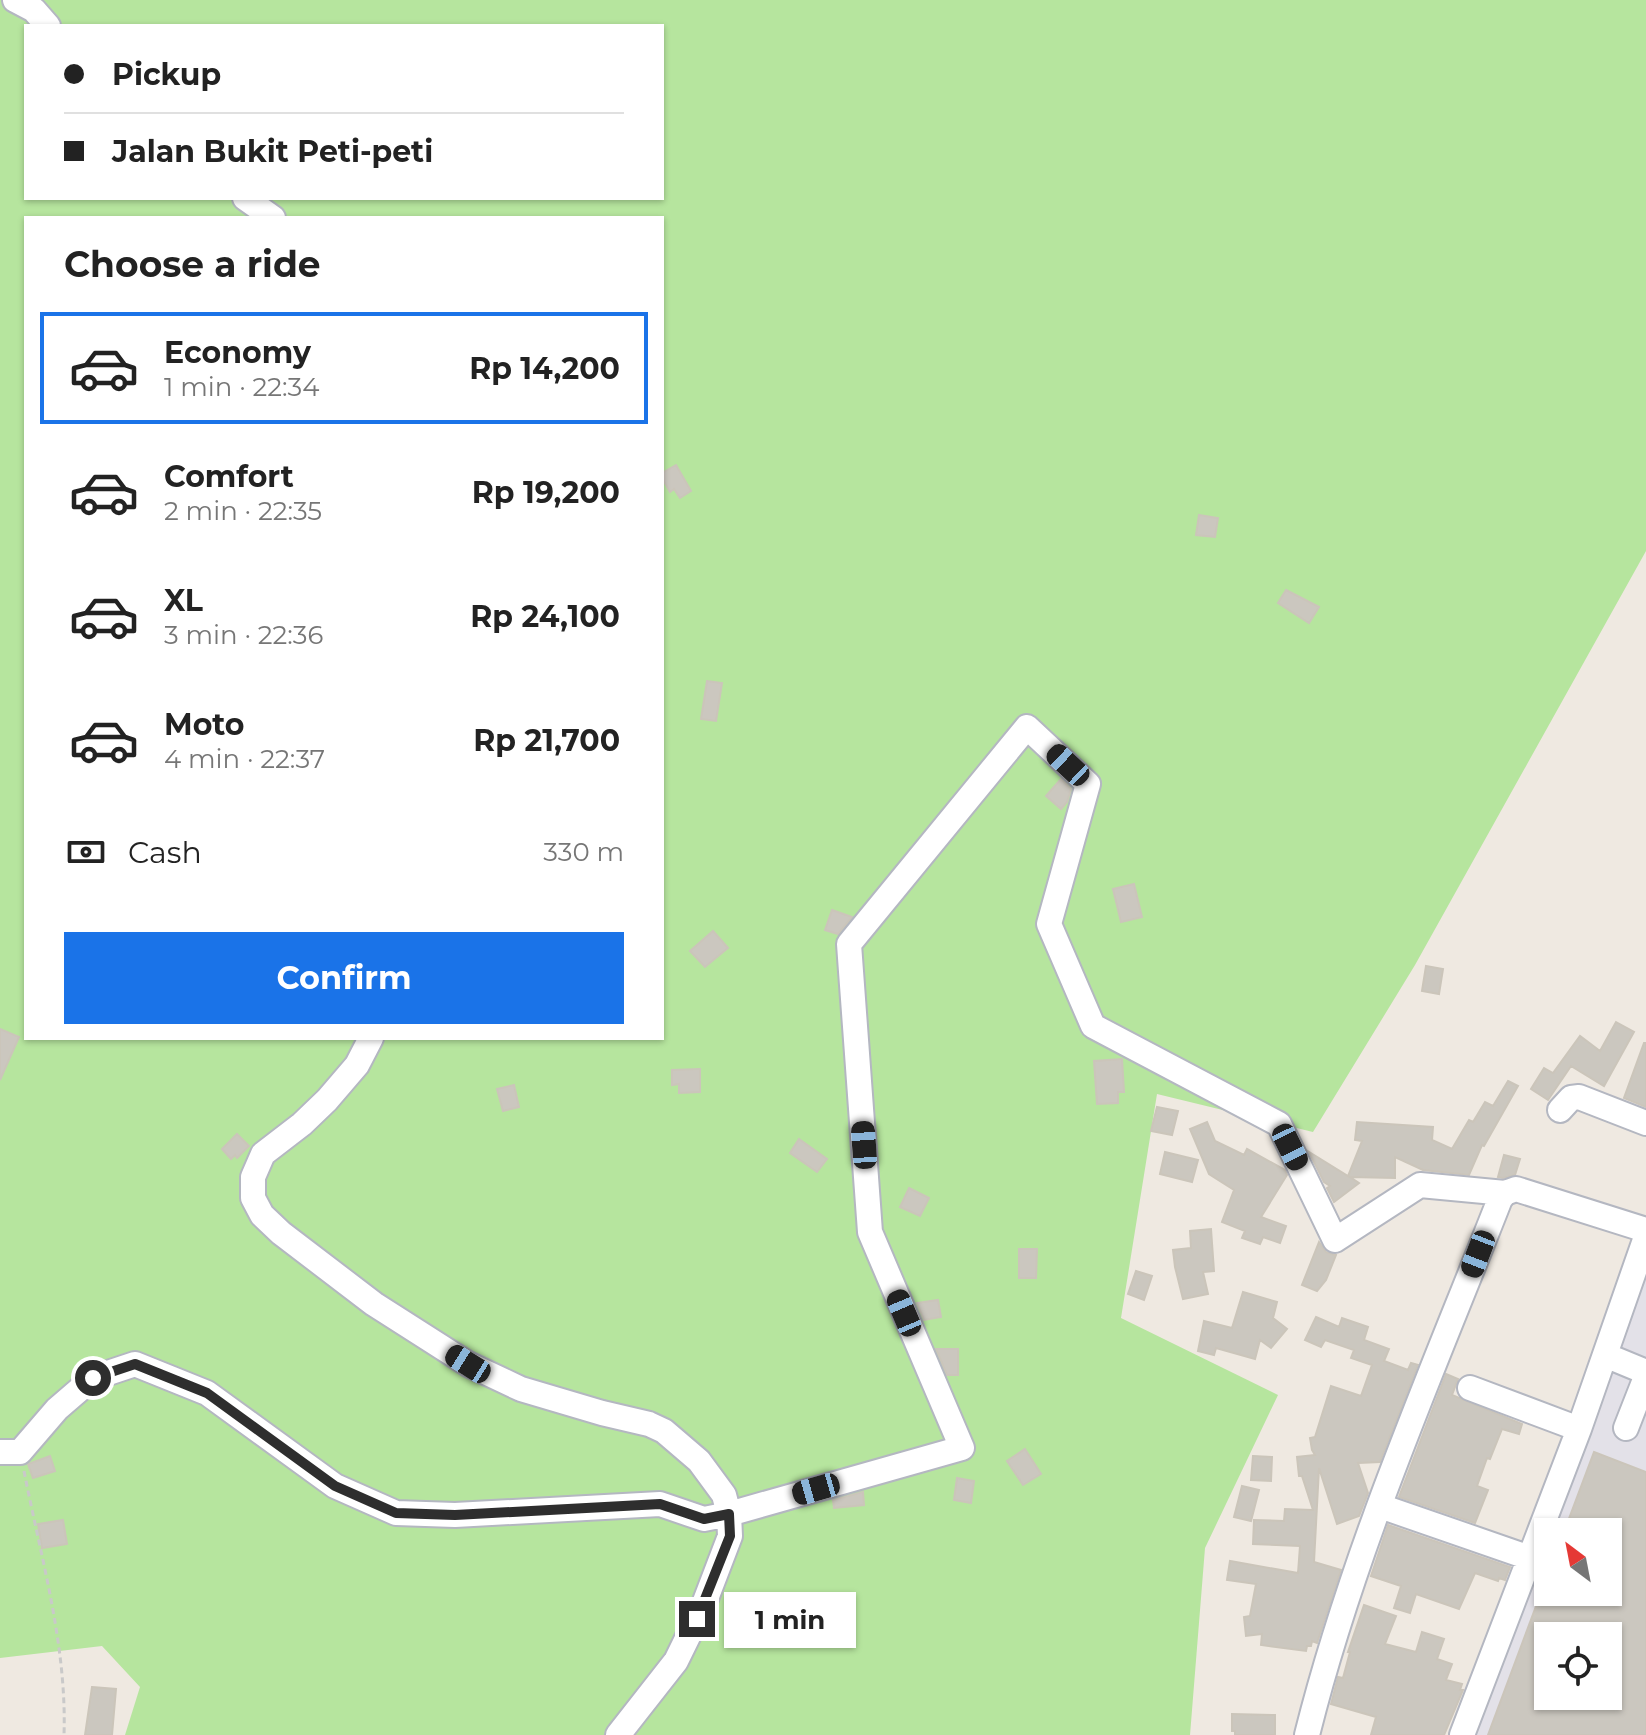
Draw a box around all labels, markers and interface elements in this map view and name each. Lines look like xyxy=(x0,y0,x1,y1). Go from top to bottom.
text: Pickup xyxy=(112,56,221,93)
text: Jalan Bukit Peti-peti xyxy=(112,133,433,170)
text: Choose a ride xyxy=(64,242,321,286)
icon: car xyxy=(68,332,140,404)
text: Economy xyxy=(164,334,311,371)
text: Rp 14,200 xyxy=(469,350,620,387)
text: 1 min · 22:34 xyxy=(164,371,319,403)
icon: car xyxy=(68,456,140,528)
text: Comfort xyxy=(164,458,294,495)
text: Rp 19,200 xyxy=(472,474,620,511)
text: 2 min · 22:35 xyxy=(164,495,322,527)
icon: car xyxy=(68,580,140,652)
text: XL xyxy=(164,582,203,619)
text: Rp 24,100 xyxy=(470,598,620,635)
text: 3 min · 22:36 xyxy=(164,619,323,651)
icon: car xyxy=(68,704,140,776)
text: Moto xyxy=(164,706,245,743)
text: Rp 21,700 xyxy=(473,722,620,759)
car xyxy=(1042,740,1094,790)
text: 4 min · 22:37 xyxy=(164,743,325,775)
icon: cash xyxy=(64,830,108,874)
text: Cash xyxy=(128,834,202,871)
text: 330 m xyxy=(543,836,624,868)
button: Confirm xyxy=(64,932,624,1024)
car xyxy=(850,1120,878,1170)
car xyxy=(1269,1120,1311,1174)
car xyxy=(1458,1227,1498,1281)
car xyxy=(884,1286,924,1340)
car xyxy=(441,1341,495,1387)
route start xyxy=(75,1360,111,1396)
car xyxy=(790,1471,842,1507)
north arrow xyxy=(1534,1518,1622,1606)
map controls xyxy=(1534,1518,1622,1710)
callout: 1 min xyxy=(725,1591,857,1647)
route end xyxy=(679,1601,715,1637)
text: 1 min xyxy=(755,1604,825,1636)
button: locate xyxy=(1534,1622,1622,1710)

